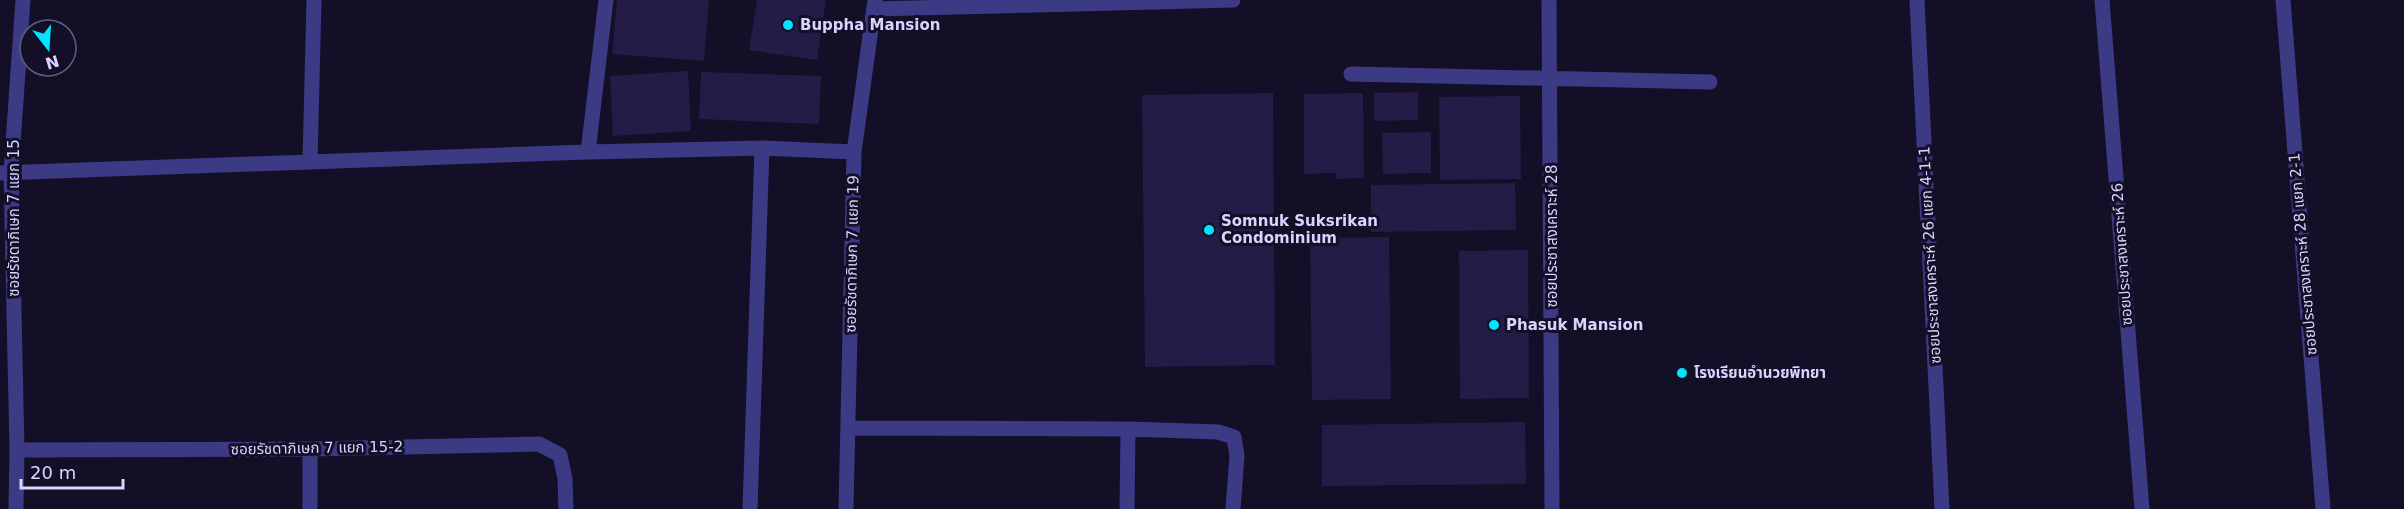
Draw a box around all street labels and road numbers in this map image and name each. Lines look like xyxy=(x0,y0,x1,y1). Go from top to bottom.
street label: ซอยรัชดาภิเษก 7 แยก 15 xyxy=(5,139,23,297)
street label: ซอยประชาสงเคราะห์ 26 แยก 4-1-1 xyxy=(1915,146,1945,364)
street label: ซอยประชาสงเคราะห์ 28 แยก 2-1 xyxy=(2285,152,2321,356)
street label: ซอยประชาสงเคราะห์ 28 xyxy=(1543,165,1561,307)
street label: ซอยรัชดาภิเษก 7 แยก 19 xyxy=(842,175,862,333)
street label: ซอยประชาสงเคราะห์ 26 xyxy=(2108,182,2136,326)
street label: ซอยรัชดาภิเษก 7 แยก 15-2 xyxy=(231,437,403,459)

